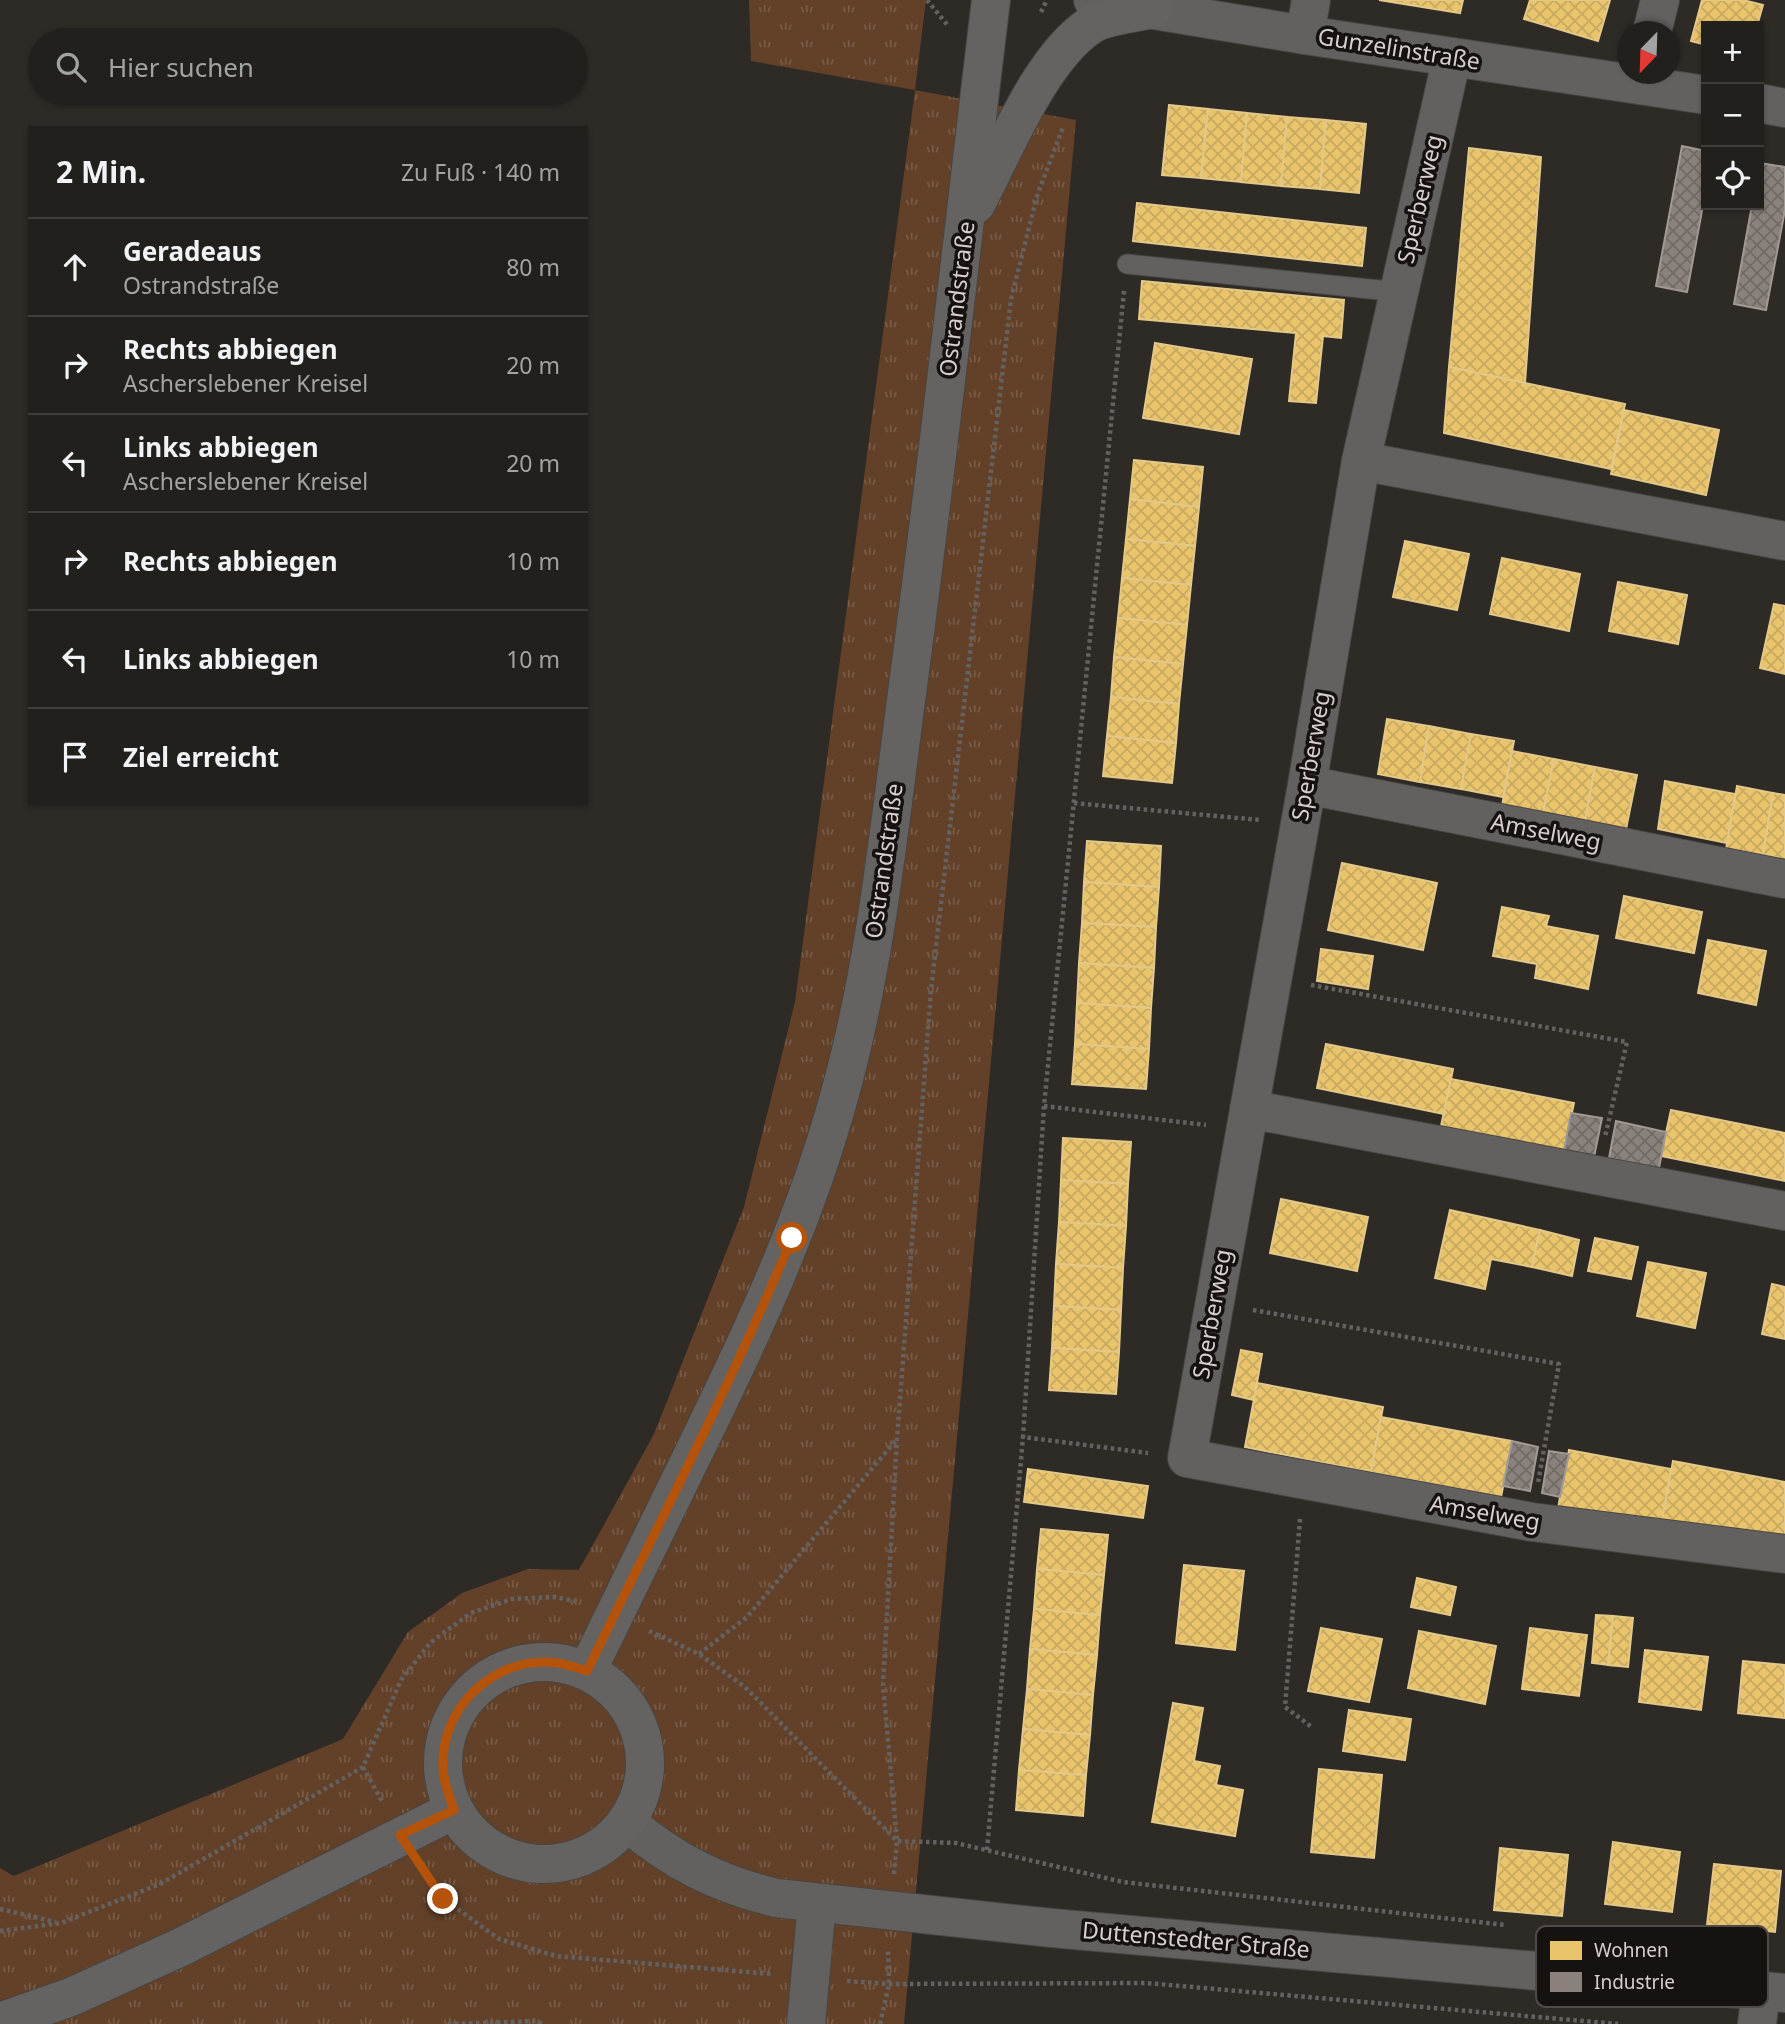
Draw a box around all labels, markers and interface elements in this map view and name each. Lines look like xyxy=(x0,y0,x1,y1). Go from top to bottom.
street label: Gunzelinstraße xyxy=(1316,19,1483,77)
north arrow xyxy=(1617,21,1680,84)
map controls xyxy=(1701,21,1764,210)
button: + xyxy=(1701,21,1764,84)
search box xyxy=(28,28,588,105)
icon: search xyxy=(52,48,90,86)
text: Hier suchen xyxy=(108,49,254,85)
button: − xyxy=(1701,84,1764,147)
street label: Sperberweg xyxy=(1389,131,1449,266)
button: locate xyxy=(1701,147,1764,210)
text: 2 Min. xyxy=(56,151,146,192)
text: Zu Fuß · 140 m xyxy=(401,156,560,188)
street label: Ostrandstraße xyxy=(931,219,981,378)
text: Geradeaus xyxy=(123,233,262,269)
icon: ahead xyxy=(56,248,94,286)
text: 80 m xyxy=(506,251,560,283)
text: Ostrandstraße xyxy=(123,269,279,301)
text: Rechts abbiegen xyxy=(123,331,338,367)
icon: right xyxy=(56,346,94,384)
text: 20 m xyxy=(506,349,560,381)
text: Ascherslebener Kreisel xyxy=(123,367,368,399)
text: Links abbiegen xyxy=(123,429,319,465)
icon: left xyxy=(56,444,94,482)
text: 20 m xyxy=(506,447,560,479)
text: Ascherslebener Kreisel xyxy=(123,465,368,497)
icon: right xyxy=(56,542,94,580)
text: Rechts abbiegen xyxy=(123,543,338,579)
text: 10 m xyxy=(506,545,560,577)
icon: left xyxy=(56,640,94,678)
text: Links abbiegen xyxy=(123,641,319,677)
text: 10 m xyxy=(506,643,560,675)
street label: Sperberweg xyxy=(1283,689,1337,823)
icon: arrive xyxy=(56,738,94,776)
text: Ziel erreicht xyxy=(123,739,279,775)
street label: Ostrandstraße xyxy=(856,781,910,940)
street label: Amselweg xyxy=(1488,805,1604,857)
route start xyxy=(776,1222,807,1253)
street label: Sperberweg xyxy=(1184,1247,1238,1381)
street label: Amselweg xyxy=(1428,1487,1543,1537)
route end xyxy=(427,1883,458,1914)
street label: Duttenstedter Straße xyxy=(1081,1913,1311,1965)
legend xyxy=(1536,1926,1768,2007)
text: Wohnen xyxy=(1594,1937,1669,1963)
text: Industrie xyxy=(1594,1969,1675,1995)

